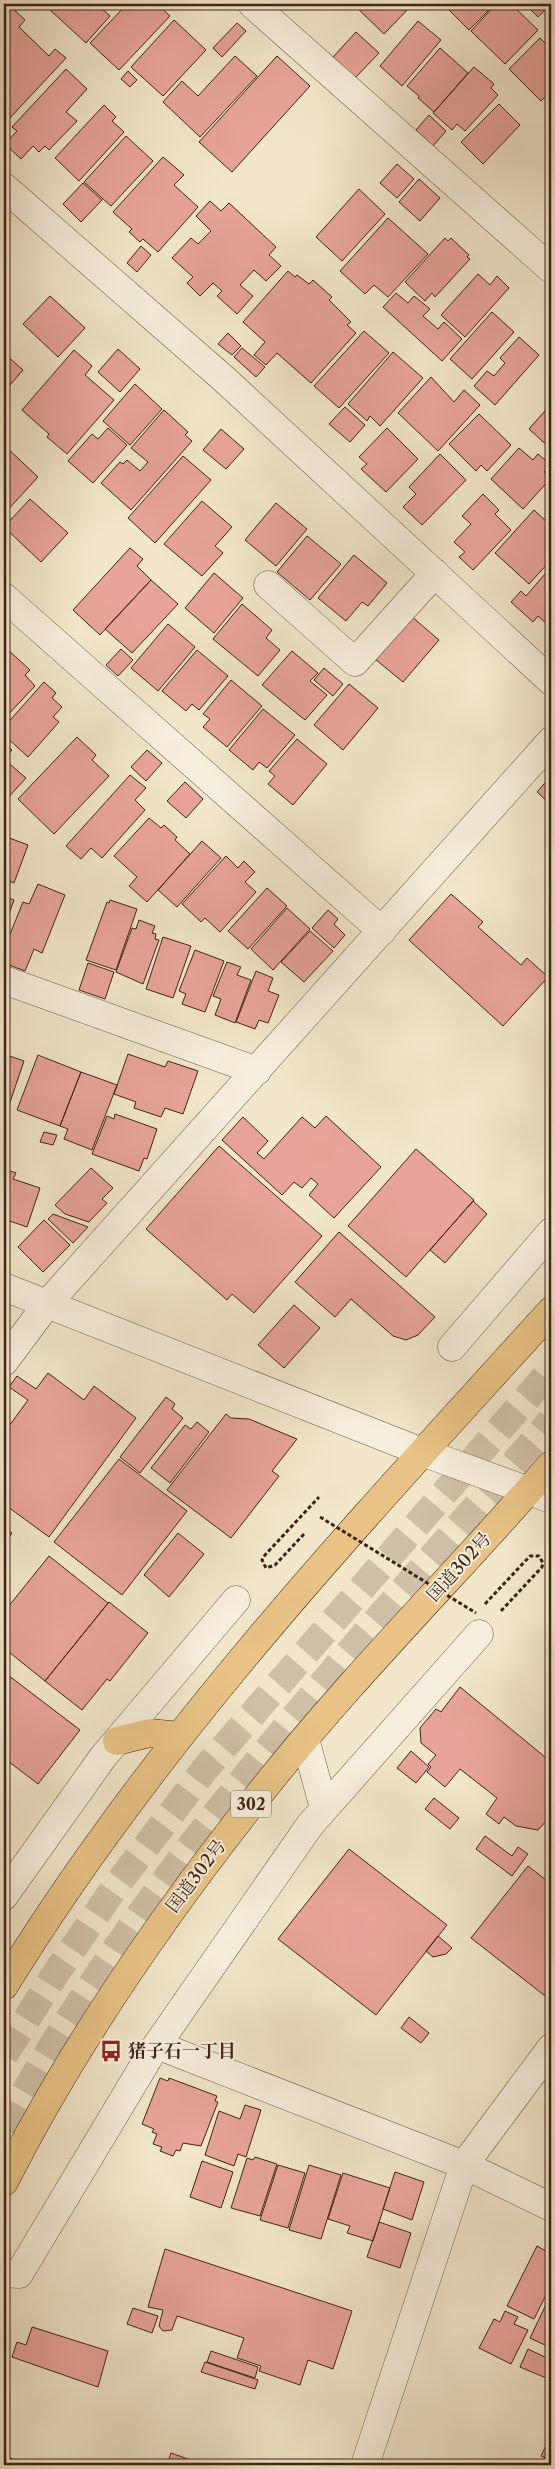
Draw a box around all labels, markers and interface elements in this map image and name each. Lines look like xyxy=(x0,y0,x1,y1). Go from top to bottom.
street label: 国道302号 xyxy=(422,1528,496,1606)
road number: 302 xyxy=(231,1790,271,1818)
street label: 国道302号 xyxy=(161,1835,231,1917)
bus stop icon: 猪子石一丁目 xyxy=(98,2038,124,2064)
place label: 猪子石一丁目 xyxy=(128,2040,236,2062)

